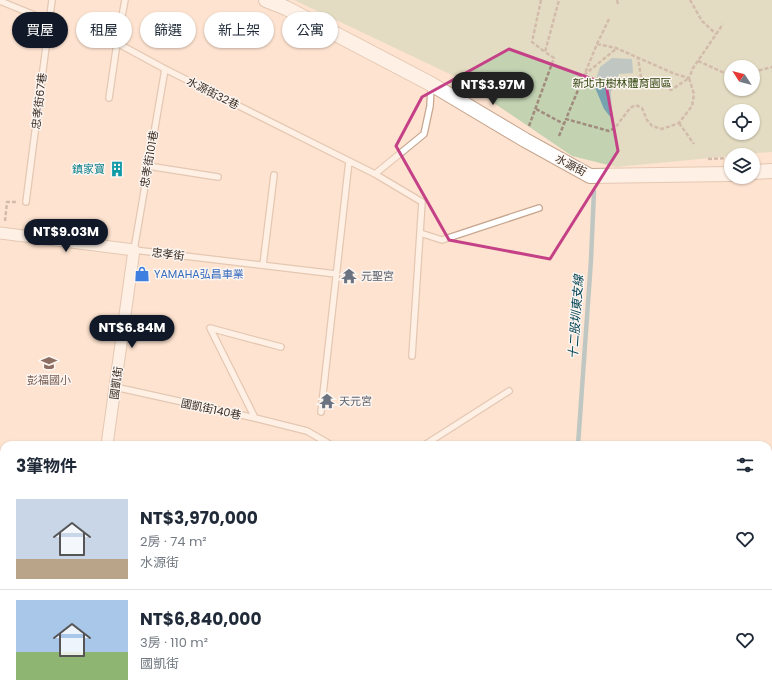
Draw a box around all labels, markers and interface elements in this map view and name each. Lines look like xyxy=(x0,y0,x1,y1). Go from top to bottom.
chip: 買屋 xyxy=(12,12,68,48)
chip: 租屋 xyxy=(76,12,132,48)
chip: 篩選 xyxy=(140,12,196,48)
chip: 新上架 xyxy=(204,12,274,48)
chip: 公寓 xyxy=(282,12,338,48)
north arrow xyxy=(724,60,760,96)
map controls xyxy=(724,60,760,184)
street label: 忠孝街67巷 xyxy=(28,72,50,130)
pin: NT$3.97M xyxy=(452,72,534,106)
street label: 水源街32巷 xyxy=(184,73,242,113)
text: NT$3.97M xyxy=(461,75,525,94)
park label: 新北市樹林體育園區 xyxy=(573,75,672,91)
button: locate xyxy=(724,104,760,140)
street label: 忠孝街101巷 xyxy=(136,129,162,189)
button: layers xyxy=(724,148,760,184)
street label: 水源街 xyxy=(553,150,589,180)
building icon: 鎮家寶 xyxy=(108,160,126,178)
place label: 鎮家寶 xyxy=(72,161,105,177)
pin: NT$9.03M xyxy=(25,219,107,253)
text: NT$9.03M xyxy=(33,222,99,241)
street label: 忠孝街 xyxy=(151,244,185,264)
shop icon: YAMAHA弘昌車業 xyxy=(133,265,151,283)
place label: YAMAHA弘昌車業 xyxy=(154,266,244,282)
temple icon: 元聖宮 xyxy=(340,267,358,285)
place label: 元聖宮 xyxy=(361,268,394,284)
water label: 十二股圳東支線 xyxy=(564,272,587,359)
pin: NT$6.84M xyxy=(91,315,173,349)
text: NT$6.84M xyxy=(98,318,166,337)
school or university icon: 彭福國小 xyxy=(40,354,58,372)
street label: 國凱街 xyxy=(106,366,126,400)
place label: 彭福國小 xyxy=(27,372,71,388)
temple icon: 天元宮 xyxy=(318,392,336,410)
place label: 天元宮 xyxy=(339,393,372,409)
street label: 國凱街140巷 xyxy=(179,395,243,423)
text: 3筆物件 xyxy=(16,454,77,478)
icon: filters xyxy=(734,454,756,476)
text: NT$3,970,000 xyxy=(140,506,258,530)
icon: home xyxy=(48,515,96,563)
icon: heart xyxy=(734,528,756,550)
text: 2房 · 74 m² xyxy=(140,532,207,551)
text: 水源街 xyxy=(140,553,179,572)
text: NT$6,840,000 xyxy=(140,607,261,631)
icon: home xyxy=(48,616,96,664)
icon: heart xyxy=(734,629,756,651)
text: 3房 · 110 m² xyxy=(140,633,208,652)
text: 國凱街 xyxy=(140,654,179,673)

